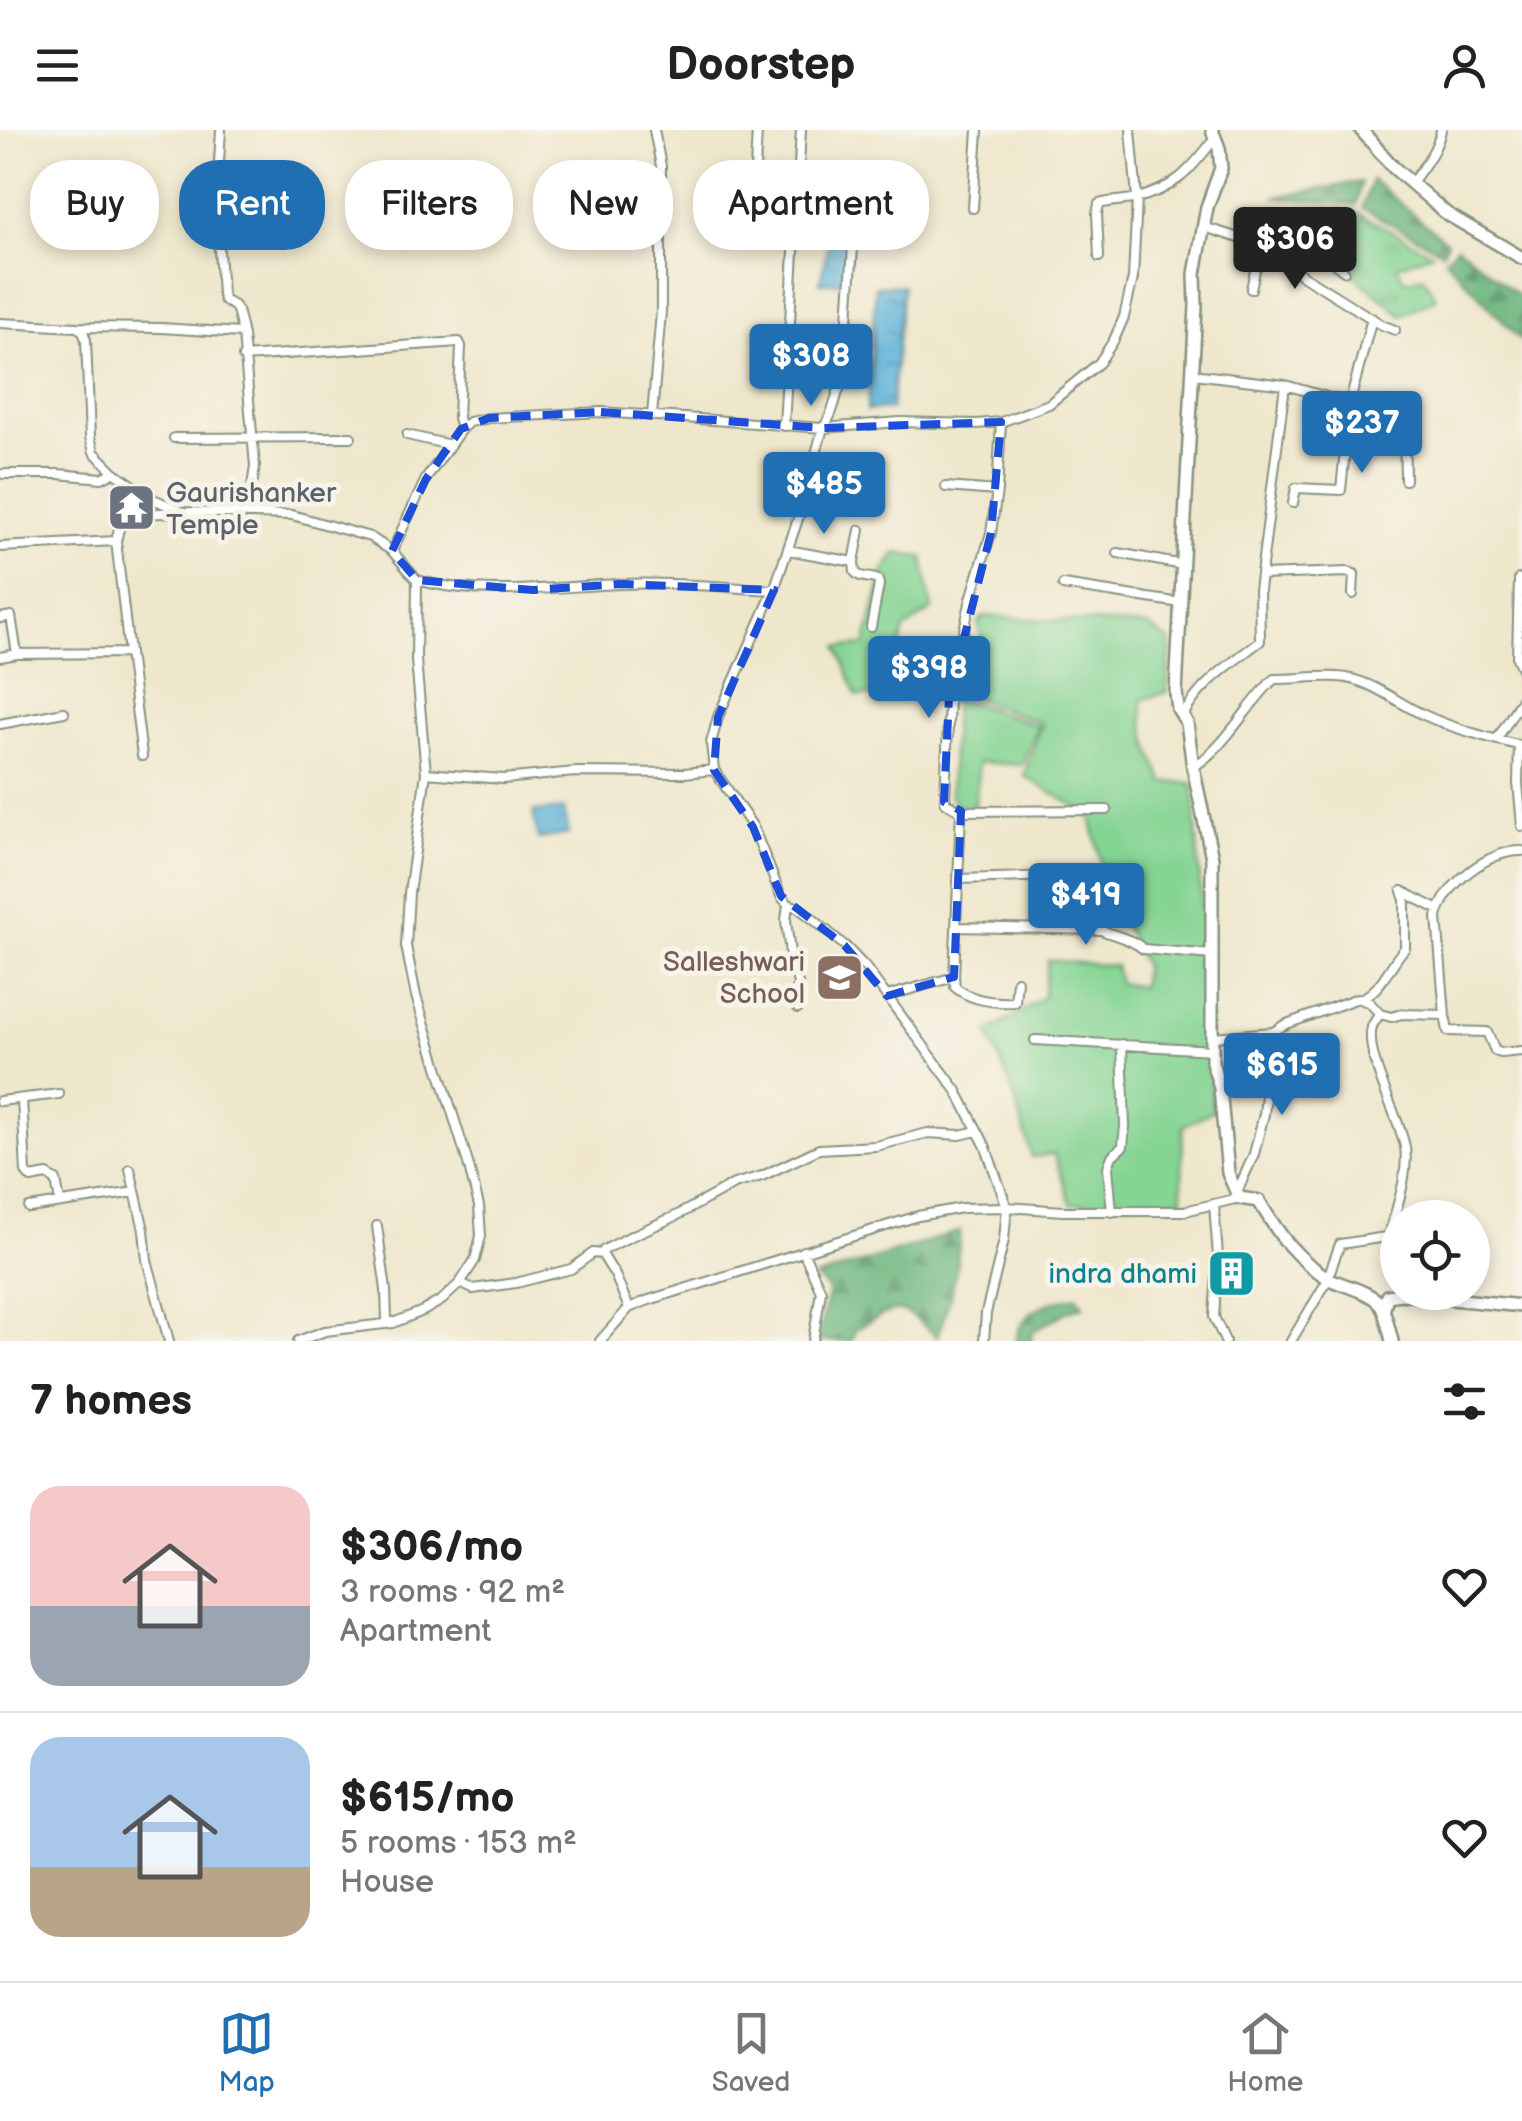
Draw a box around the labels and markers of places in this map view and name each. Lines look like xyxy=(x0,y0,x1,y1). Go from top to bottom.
pin: $306 xyxy=(1236,207,1354,292)
pin: $308 xyxy=(752,324,870,409)
pin: $237 xyxy=(1303,391,1421,476)
pin: $485 xyxy=(765,452,883,537)
place label: Gaurishanker Temple xyxy=(166,477,337,542)
temple icon: Gaurishanker Temple xyxy=(105,482,157,534)
pin: $398 xyxy=(870,636,988,721)
pin: $419 xyxy=(1027,863,1145,948)
place label: Salleshwari School xyxy=(663,946,805,1011)
school or university icon: Salleshwari School xyxy=(814,951,866,1003)
pin: $615 xyxy=(1223,1033,1341,1118)
building icon: indra dhami xyxy=(1206,1247,1258,1299)
place label: indra dhami xyxy=(1049,1258,1197,1291)

